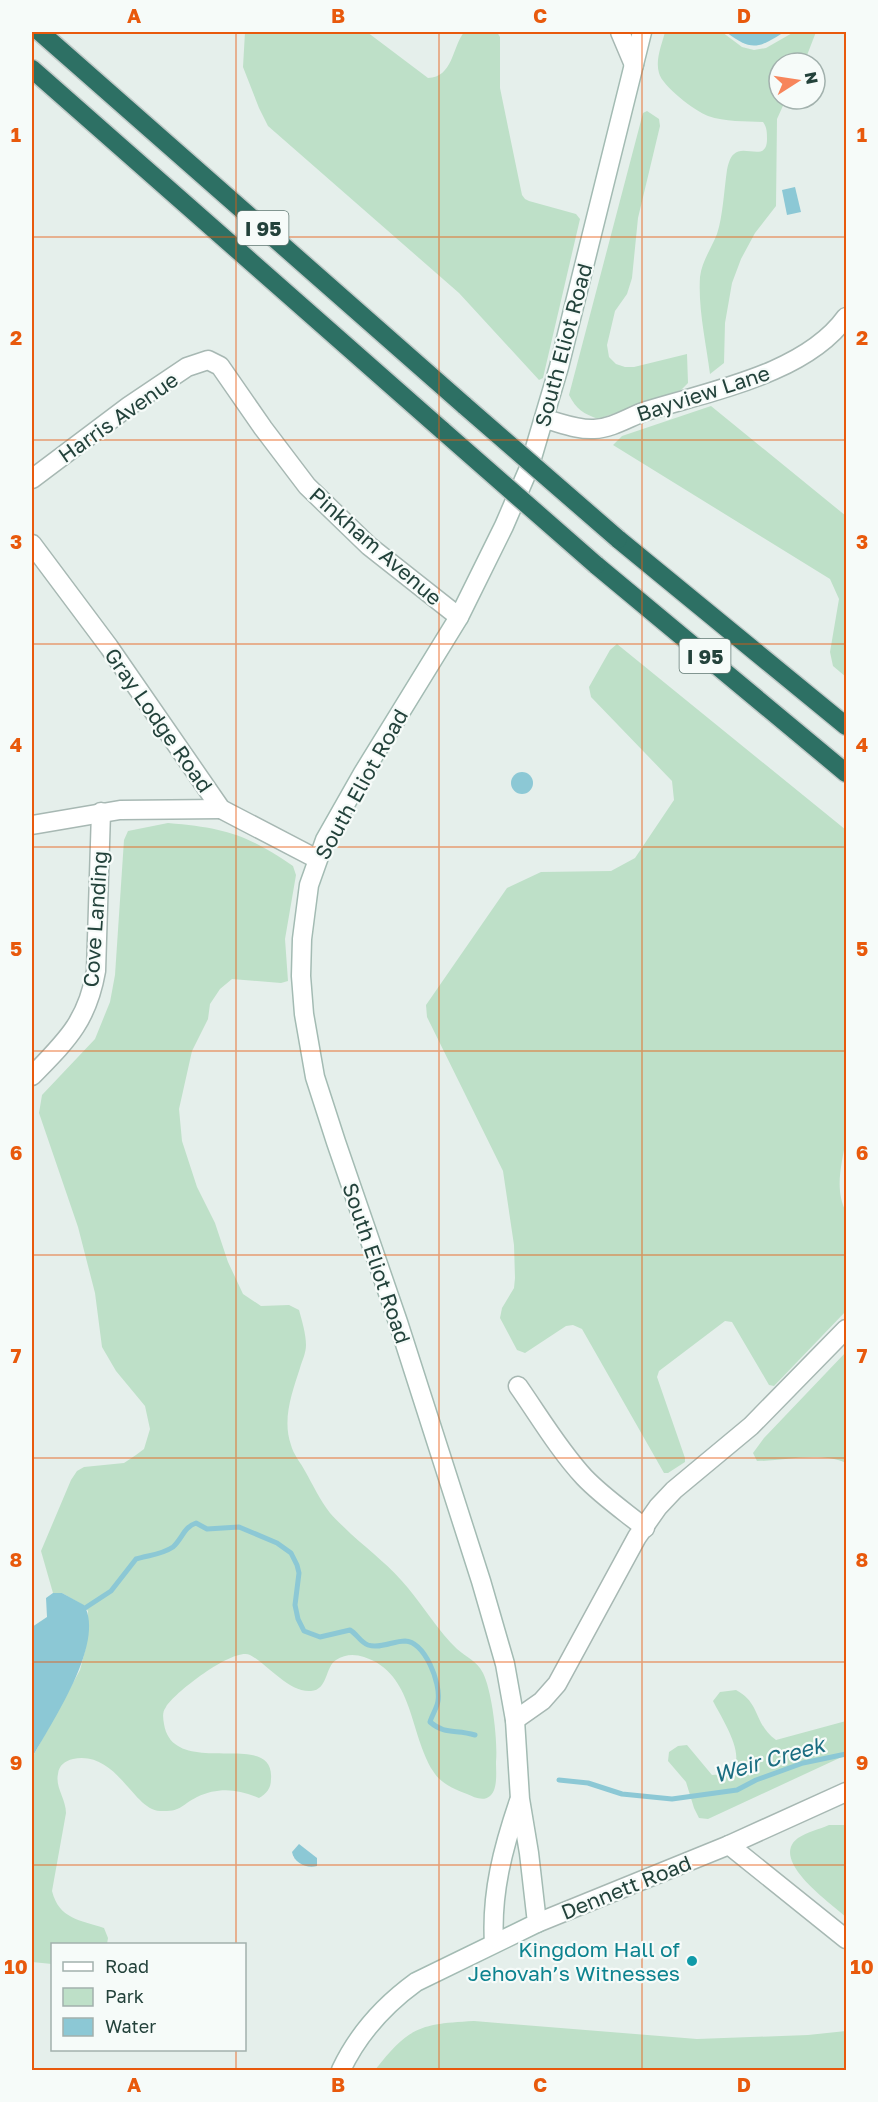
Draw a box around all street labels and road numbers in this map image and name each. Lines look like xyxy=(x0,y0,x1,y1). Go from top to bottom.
road number: I 95 xyxy=(238,211,288,245)
street label: South Eliot Road xyxy=(529,260,597,430)
street label: Bayview Lane xyxy=(633,359,773,427)
street label: Harris Avenue xyxy=(53,366,183,468)
street label: Pinkham Avenue xyxy=(304,481,448,611)
road number: I 95 xyxy=(680,639,730,673)
street label: Gray Lodge Road xyxy=(100,643,218,797)
street label: South Eliot Road xyxy=(309,704,413,864)
street label: Cove Landing xyxy=(77,850,113,988)
street label: South Eliot Road xyxy=(337,1179,417,1347)
street label: Dennett Road xyxy=(557,1849,695,1925)

